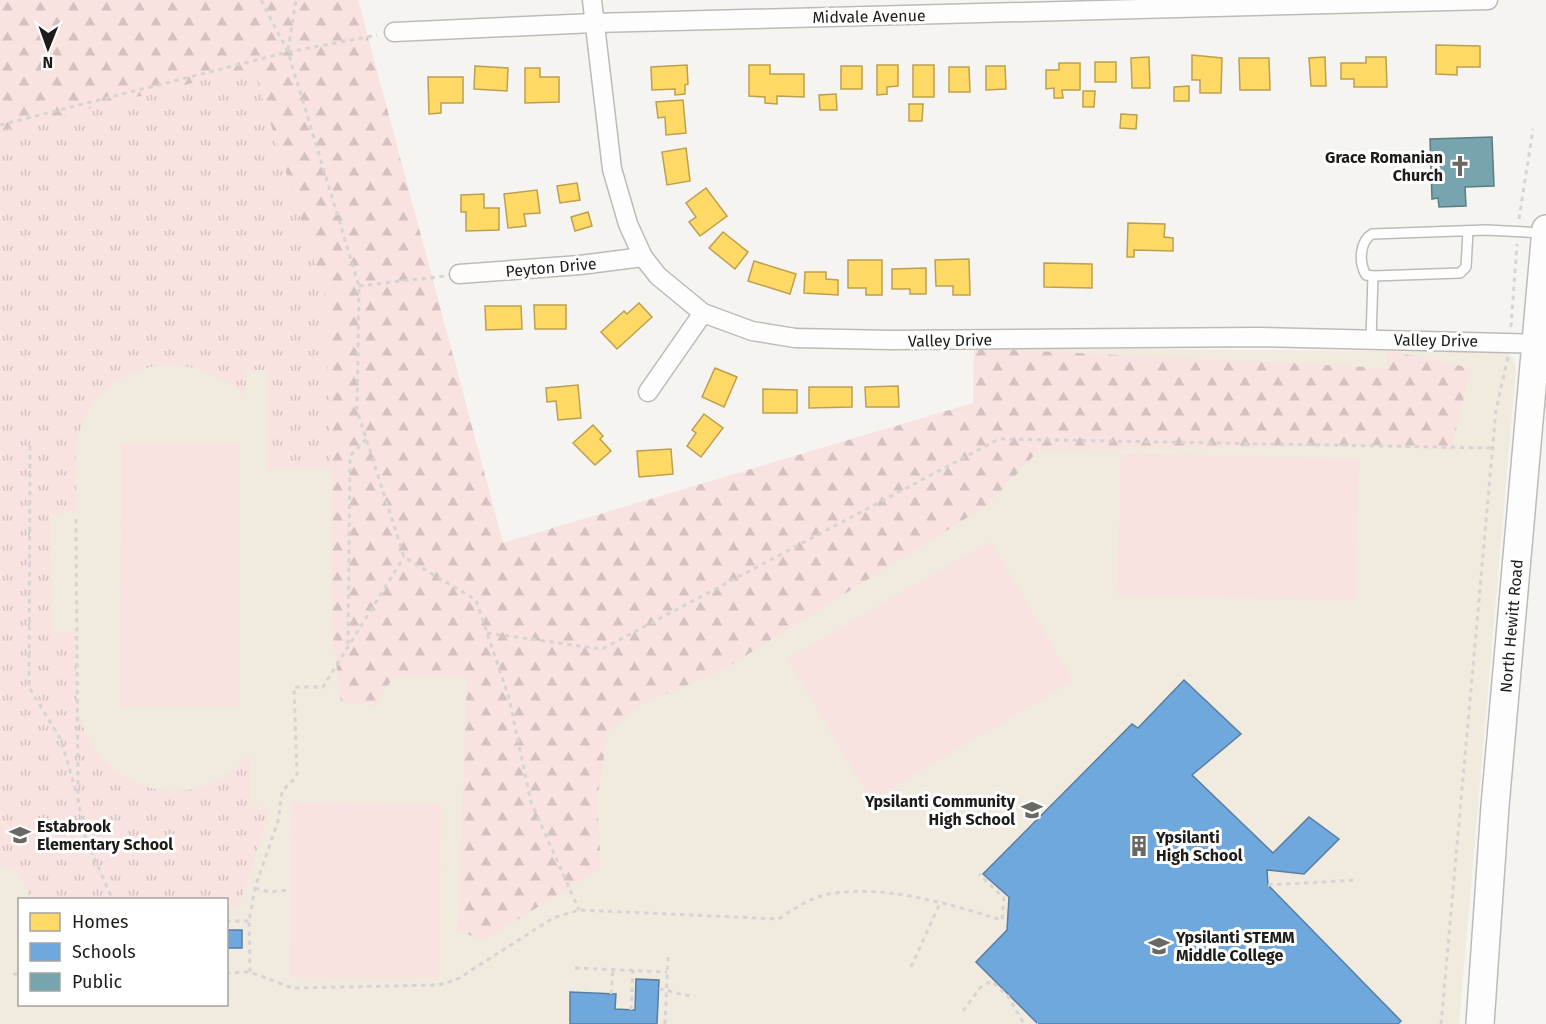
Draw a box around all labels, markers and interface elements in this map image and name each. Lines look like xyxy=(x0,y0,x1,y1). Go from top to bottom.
street label: Midvale Avenue xyxy=(812,6,926,27)
north arrow xyxy=(18,18,78,78)
text: N xyxy=(42,53,53,72)
place label: Grace Romanian Church xyxy=(1325,148,1443,185)
church icon: Grace Romanian Church xyxy=(1448,154,1472,178)
street label: Peyton Drive xyxy=(505,254,597,281)
street label: Valley Drive xyxy=(908,330,992,351)
street label: Valley Drive xyxy=(1394,330,1478,351)
street label: North Hewitt Road xyxy=(1496,558,1527,694)
place label: Ypsilanti Community High School xyxy=(864,792,1016,829)
school or university icon: Ypsilanti Community High School xyxy=(1020,798,1044,822)
place label: Estabrook Elementary School xyxy=(37,817,173,854)
school or university icon: Estabrook Elementary School xyxy=(8,823,32,847)
place label: Ypsilanti High School xyxy=(1155,828,1243,865)
building icon: Ypsilanti High School xyxy=(1127,834,1151,858)
legend xyxy=(18,898,228,1006)
text: Homes xyxy=(72,911,128,933)
place label: Ypsilanti STEMM Middle College xyxy=(1175,928,1295,965)
school or university icon: Ypsilanti STEMM Middle College xyxy=(1147,934,1171,958)
text: Schools xyxy=(72,941,136,963)
text: Public xyxy=(72,971,122,993)

